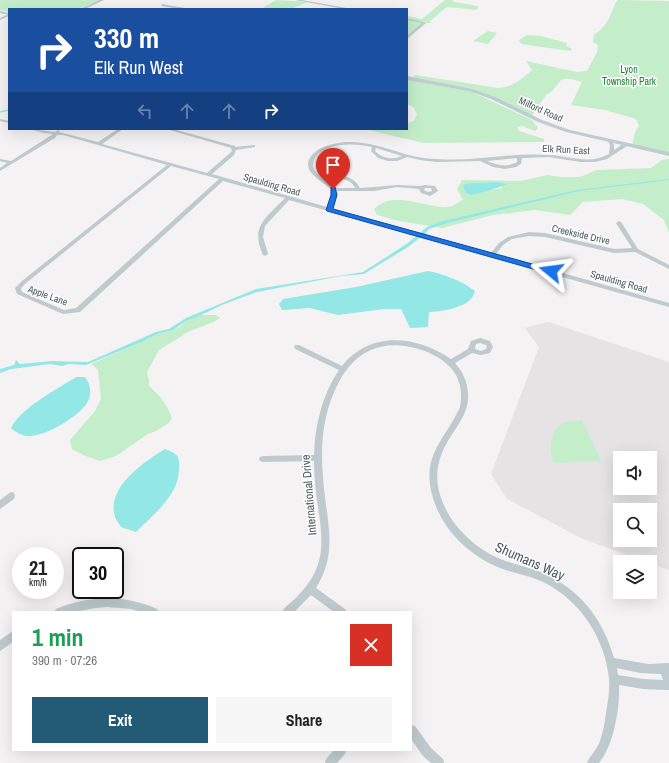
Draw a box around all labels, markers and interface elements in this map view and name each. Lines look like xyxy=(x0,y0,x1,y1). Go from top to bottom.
text: 330 m xyxy=(94,19,159,57)
icon: right xyxy=(28,24,80,76)
text: Elk Run West xyxy=(94,55,183,80)
park label: Lyon Township Park xyxy=(602,63,657,88)
street label: Milford Road xyxy=(517,94,565,125)
icon: left xyxy=(134,100,156,122)
icon: ahead xyxy=(176,100,198,122)
icon: ahead xyxy=(218,100,240,122)
icon: right xyxy=(260,100,282,122)
street label: Elk Run East xyxy=(542,142,591,157)
pin xyxy=(316,148,350,189)
icon: arrive xyxy=(322,154,344,176)
street label: Spaulding Road xyxy=(242,170,302,199)
street label: Creekside Drive xyxy=(551,221,612,248)
position arrow xyxy=(530,250,572,292)
street label: Spaulding Road xyxy=(589,267,649,296)
street label: Apple Lane xyxy=(25,282,70,309)
map controls xyxy=(613,451,657,599)
button: sound xyxy=(613,451,657,495)
street label: International Drive xyxy=(298,454,320,536)
button: search xyxy=(613,503,657,547)
street label: Shumans Way xyxy=(492,538,568,584)
speed limit sign: 30 xyxy=(72,547,124,599)
text: 21 xyxy=(29,554,47,581)
button: layers xyxy=(613,555,657,599)
text: km/h xyxy=(29,576,47,589)
text: 1 min xyxy=(32,621,83,653)
button: close xyxy=(350,624,392,666)
text: 390 m · 07:26 xyxy=(32,652,97,669)
button: Exit xyxy=(32,697,208,743)
button: Share xyxy=(216,697,392,743)

